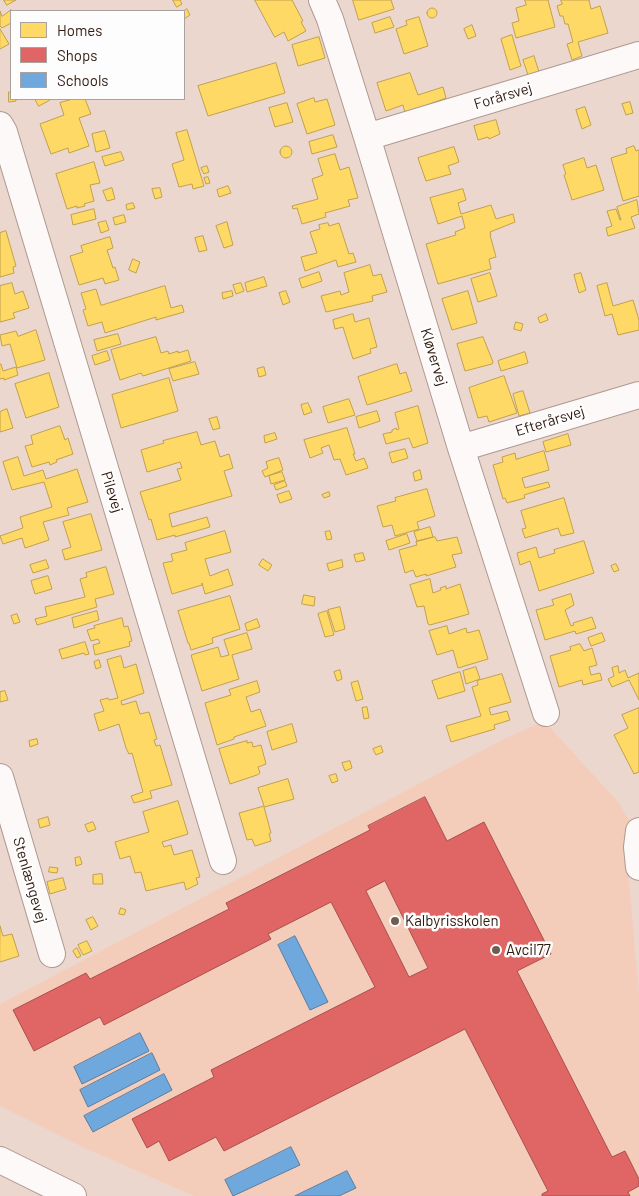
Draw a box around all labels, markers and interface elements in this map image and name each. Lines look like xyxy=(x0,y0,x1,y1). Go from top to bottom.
legend xyxy=(10,10,185,100)
text: Homes xyxy=(57,21,102,39)
text: Shops xyxy=(57,46,97,64)
text: Schools xyxy=(57,71,109,89)
street label: Forårsvej xyxy=(472,79,534,113)
street label: Kløvervej xyxy=(417,326,451,388)
street label: Efterårsvej xyxy=(513,402,587,440)
street label: Pilevej xyxy=(97,469,127,515)
street label: Stenlængevej xyxy=(9,835,51,925)
place label: Kalbyrisskolen xyxy=(405,912,499,930)
marker: Kalbyrisskolen xyxy=(389,915,401,927)
place label: Avcil77 xyxy=(506,941,551,959)
marker: Avcil77 xyxy=(490,944,502,956)

